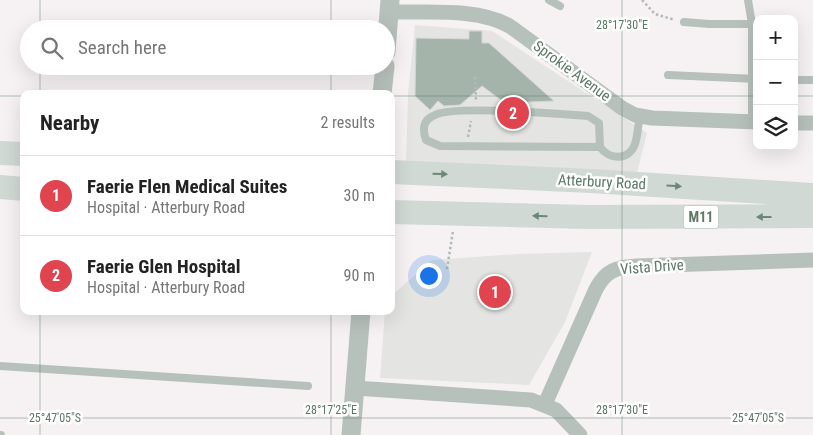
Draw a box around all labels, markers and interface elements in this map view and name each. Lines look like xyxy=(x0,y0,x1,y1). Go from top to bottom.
map controls xyxy=(753,15,798,150)
button: + xyxy=(753,15,798,60)
text: 28°17'30"E xyxy=(596,18,648,32)
search box xyxy=(20,20,395,75)
icon: search xyxy=(38,34,66,62)
text: Search here xyxy=(78,36,166,59)
street label: Sprokie Avenue xyxy=(530,37,614,105)
button: − xyxy=(753,60,798,105)
pin: 2 xyxy=(497,94,529,132)
button: layers xyxy=(753,105,798,150)
text: Nearby xyxy=(40,111,99,135)
text: 2 results xyxy=(320,113,375,132)
one-way arrow xyxy=(432,171,448,179)
street label: Atterbury Road xyxy=(558,171,646,193)
text: Faerie Flen Medical Suites xyxy=(87,175,287,198)
one-way arrow xyxy=(667,182,683,190)
text: 1 xyxy=(52,186,60,205)
text: 30 m xyxy=(343,186,375,205)
text: Hospital · Atterbury Road xyxy=(87,198,245,217)
road number: M11 xyxy=(684,206,718,228)
one-way arrow xyxy=(531,212,547,220)
one-way arrow xyxy=(756,213,772,221)
text: Faerie Glen Hospital xyxy=(87,255,241,278)
street label: Vista Drive xyxy=(620,256,684,278)
your location xyxy=(416,263,442,289)
text: 2 xyxy=(52,266,60,285)
text: 90 m xyxy=(343,266,375,285)
pin: 1 xyxy=(479,273,511,311)
text: Hospital · Atterbury Road xyxy=(87,278,245,297)
text: 28°17'25"E xyxy=(305,403,357,417)
text: 28°17'30"E xyxy=(596,403,648,417)
text: 25°47'05"S xyxy=(29,411,81,425)
text: 25°47'05"S xyxy=(732,411,784,425)

